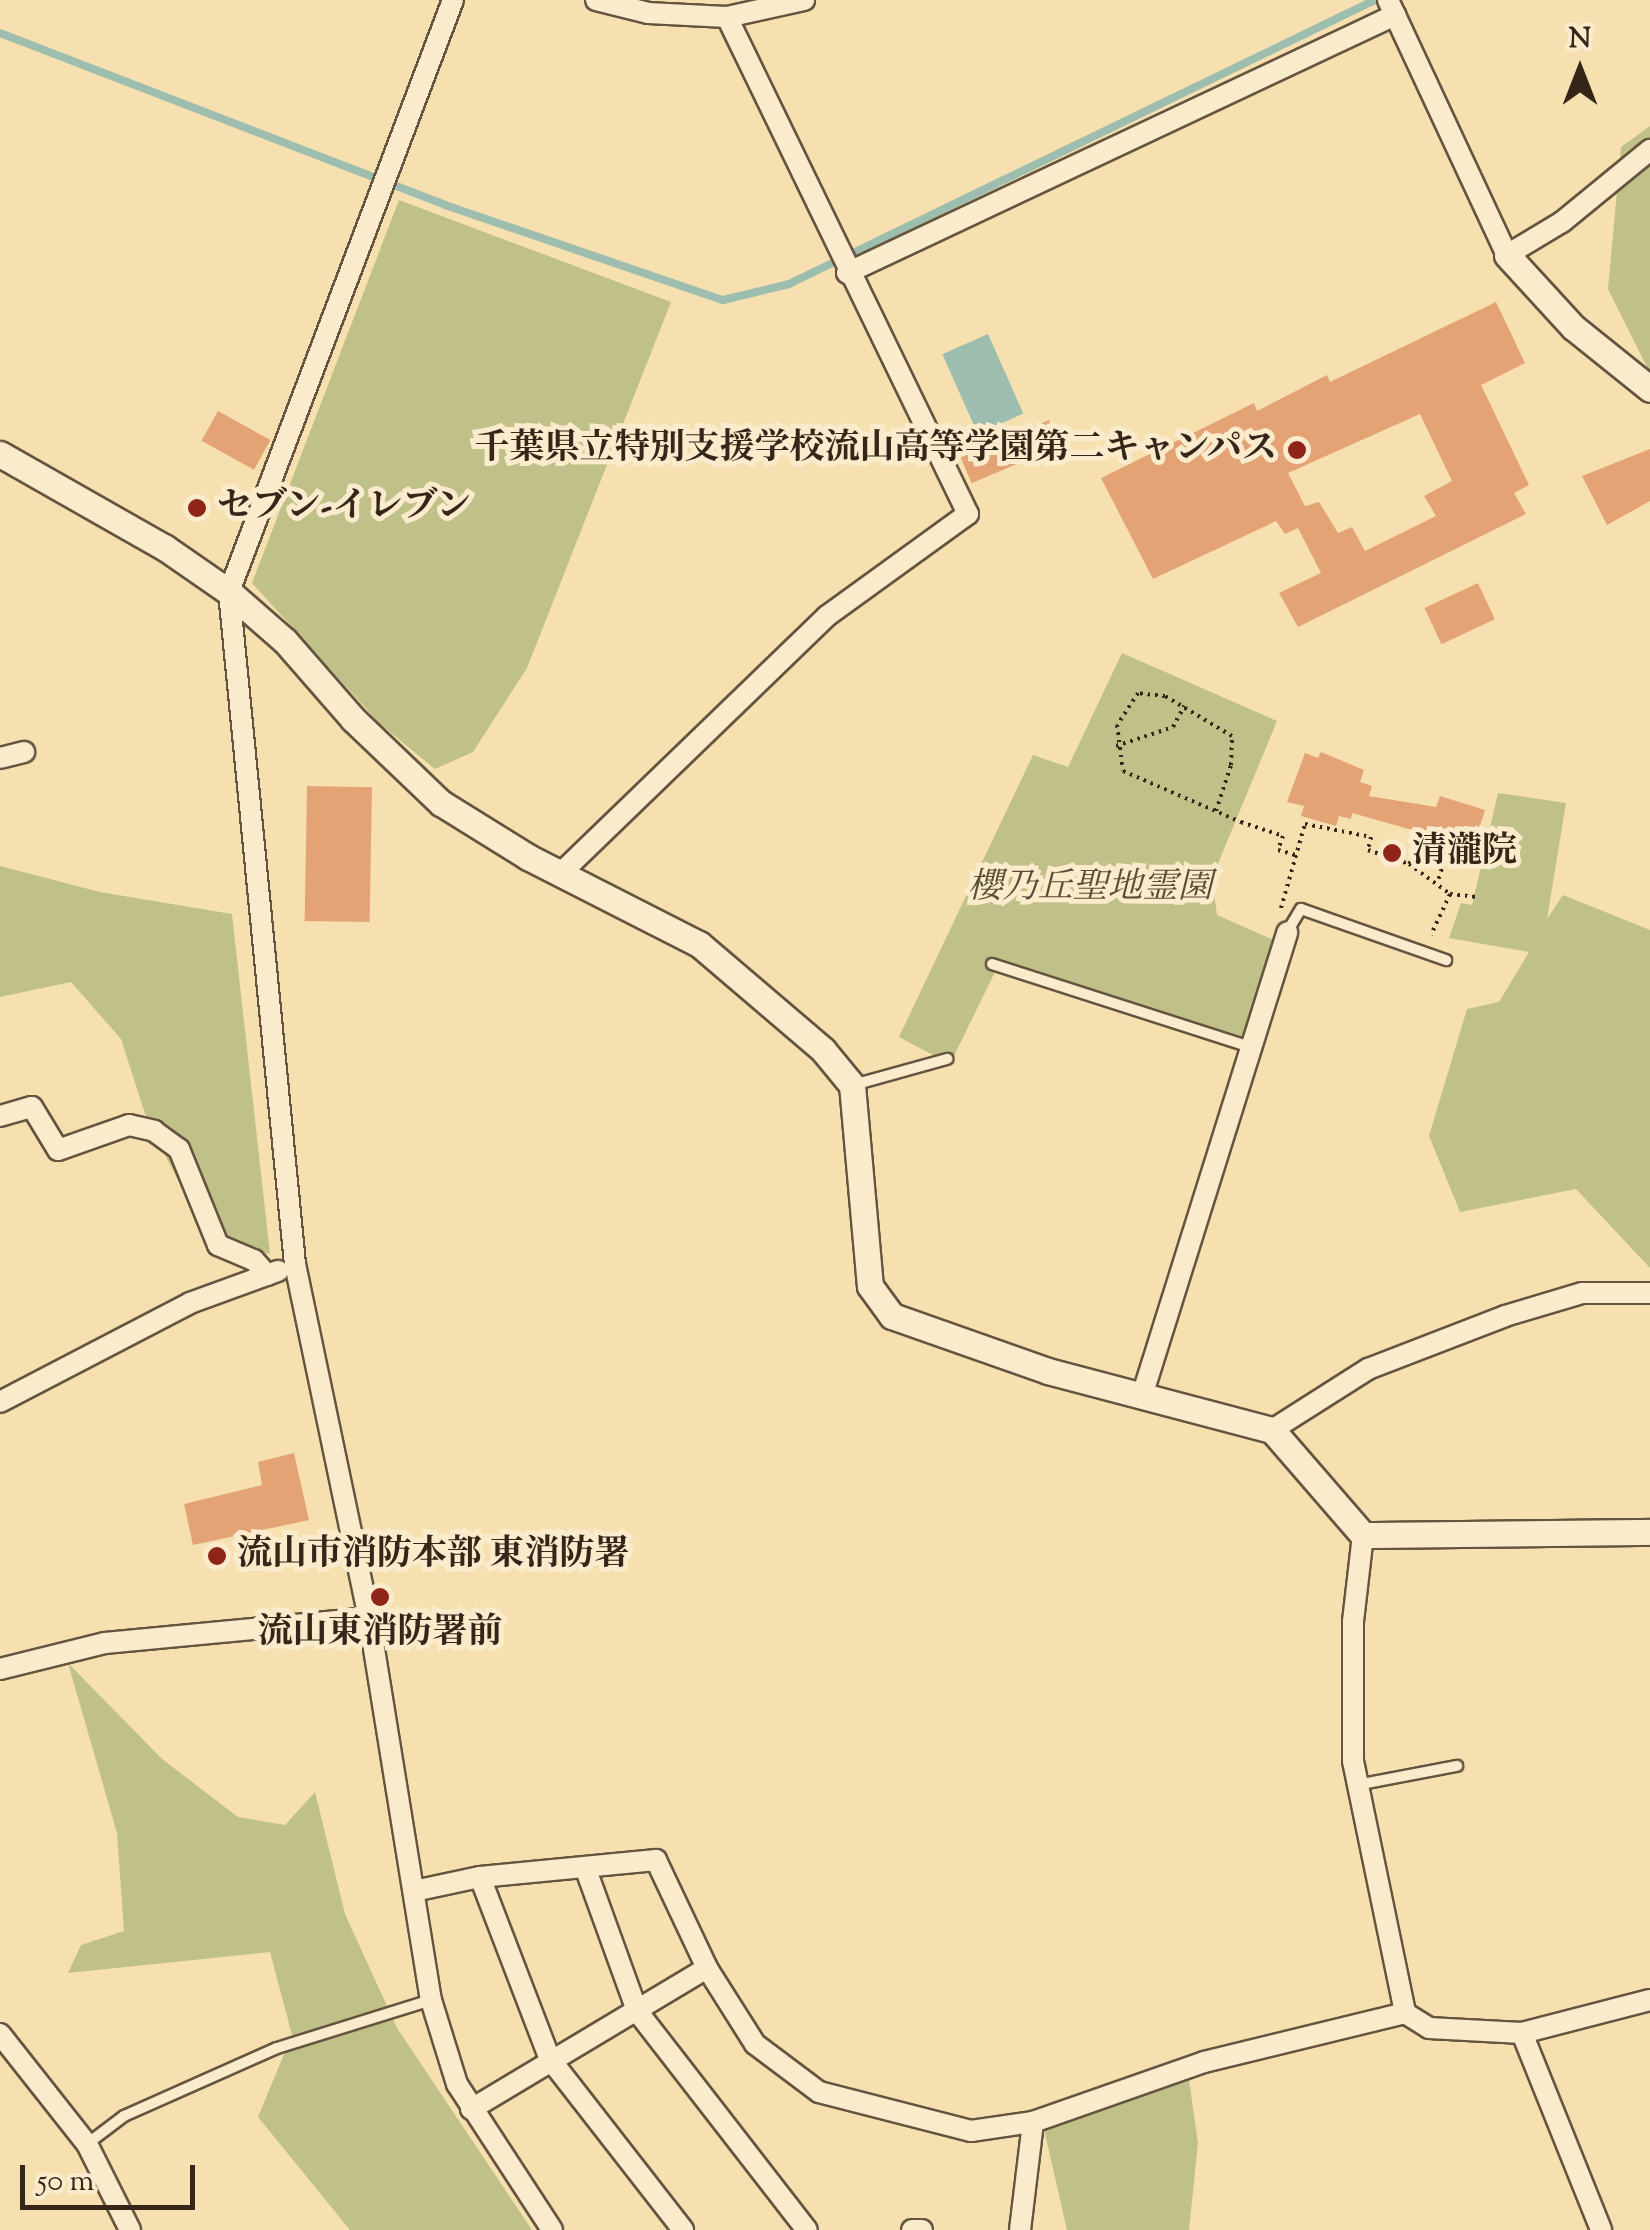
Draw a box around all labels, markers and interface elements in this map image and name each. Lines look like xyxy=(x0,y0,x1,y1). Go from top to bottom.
north arrow xyxy=(1530,20,1630,120)
text: N xyxy=(1569,20,1591,60)
place label: 千葉県立特別支援学校流山高等学園第二キャンパス xyxy=(472,429,1277,471)
marker: 千葉県立特別支援学校流山高等学園第二キャンパス xyxy=(1286,439,1308,461)
place label: セブン-イレブン xyxy=(217,487,474,529)
marker: セブン-イレブン xyxy=(186,497,208,519)
place label: 清瀧院 xyxy=(1412,832,1517,874)
marker: 清瀧院 xyxy=(1381,842,1403,864)
park label: 櫻乃丘聖地霊園 xyxy=(968,868,1212,910)
place label: 流山市消防本部 東消防署 xyxy=(237,1535,629,1577)
marker: 流山市消防本部 東消防署 xyxy=(206,1545,228,1567)
marker: 流山東消防署前 xyxy=(369,1586,391,1608)
place label: 流山東消防署前 xyxy=(258,1613,502,1655)
scale bar xyxy=(25,2145,200,2207)
text: 50 m xyxy=(37,2161,94,2204)

